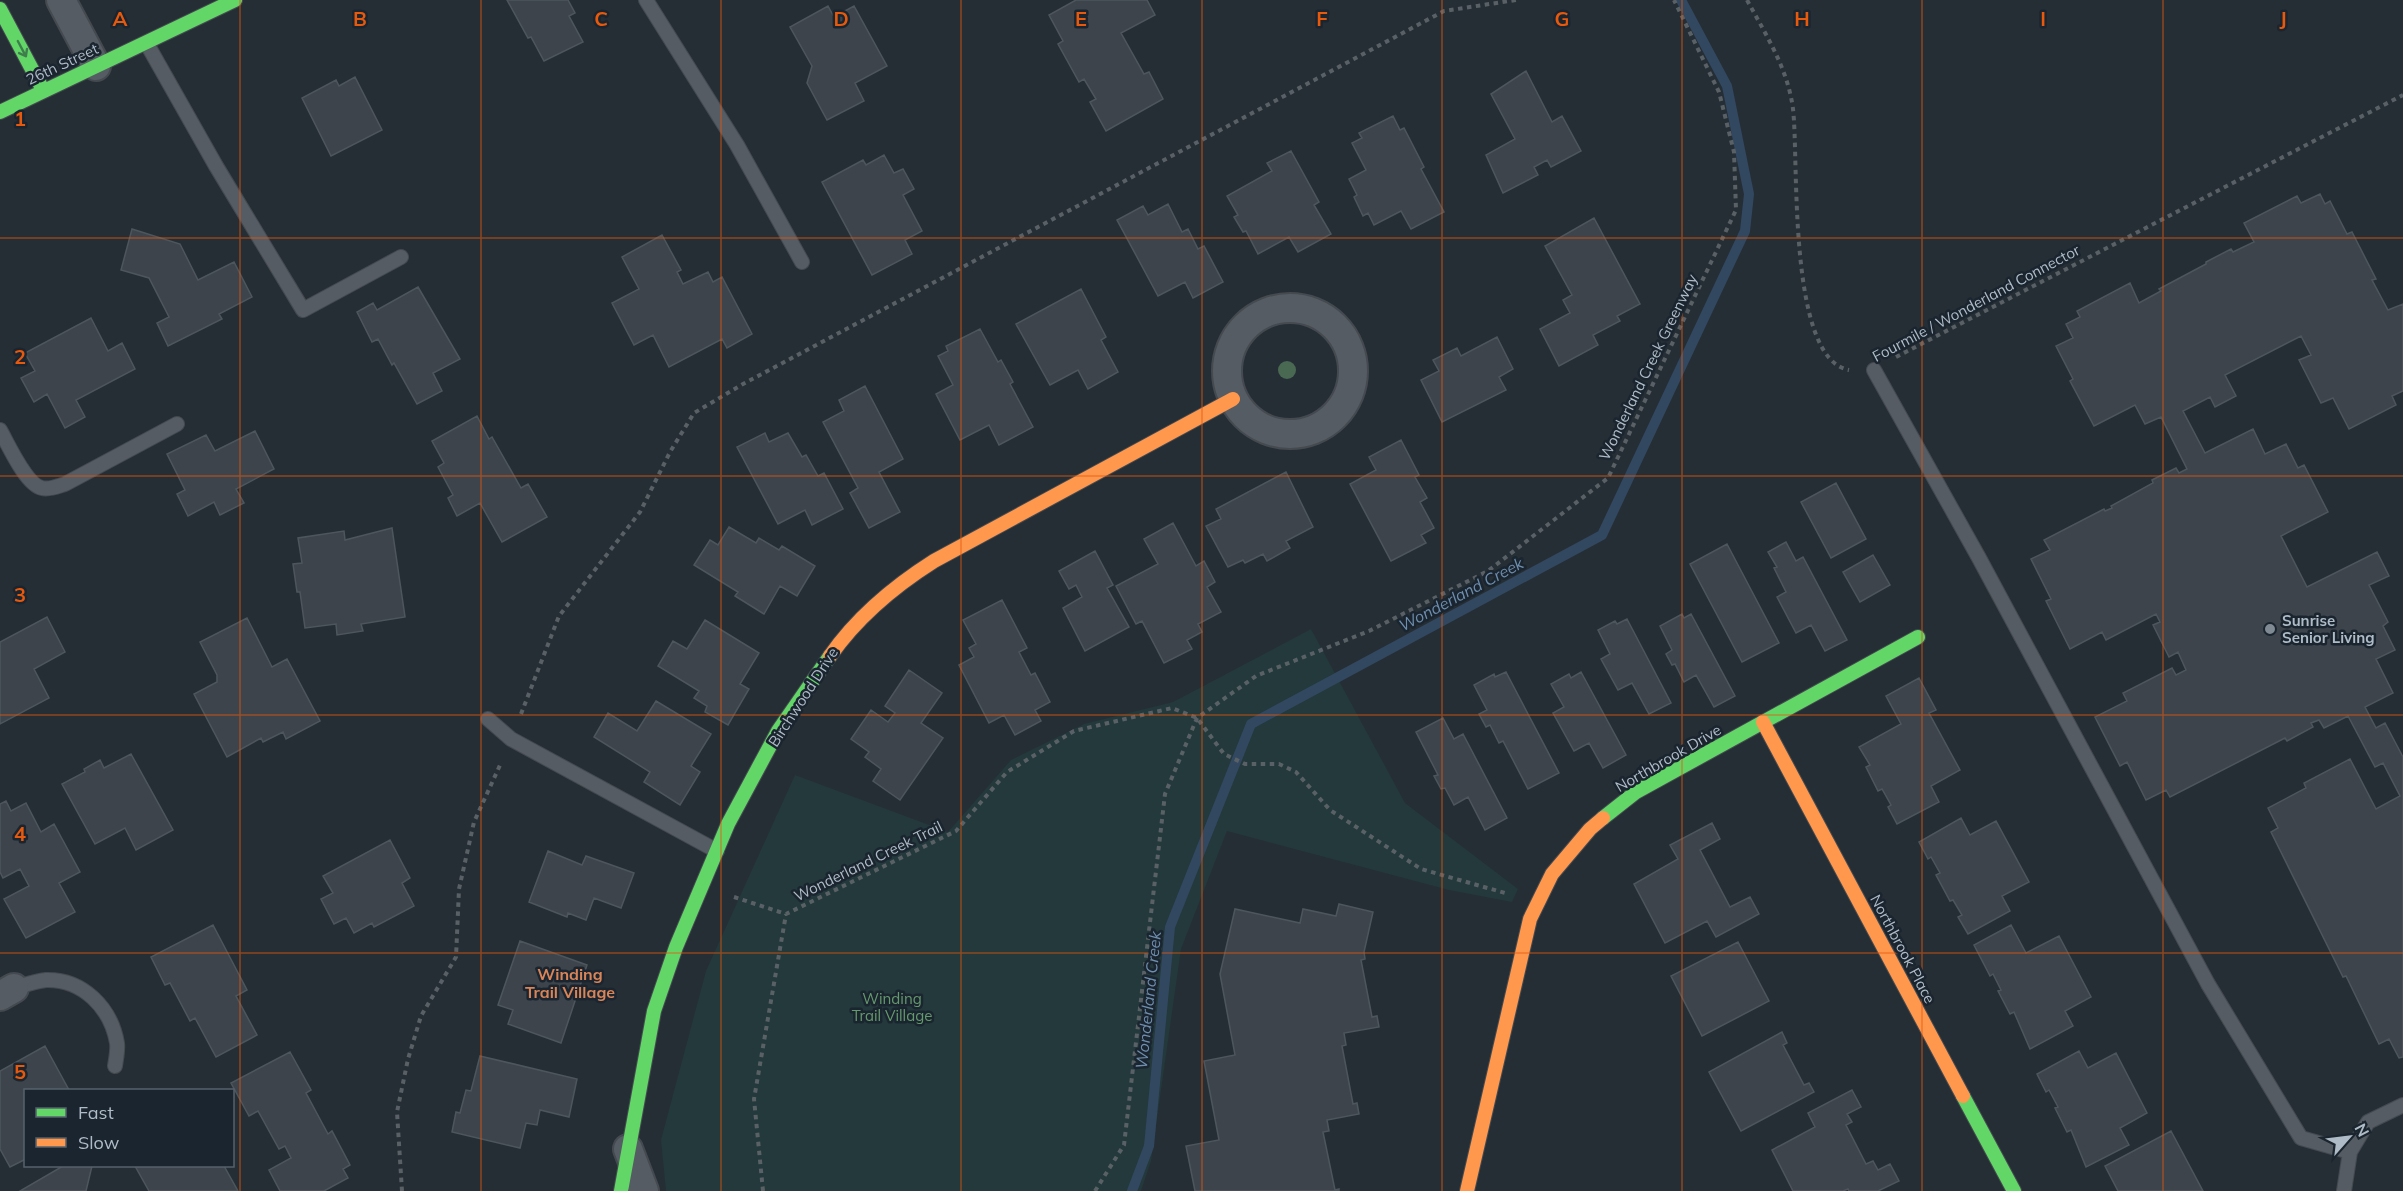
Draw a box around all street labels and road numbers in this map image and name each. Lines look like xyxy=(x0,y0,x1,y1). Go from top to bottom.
street label: 26th Street xyxy=(23,39,101,89)
street label: Fourmile / Wonderland Connector xyxy=(1869,240,2083,366)
street label: Wonderland Creek Greenway xyxy=(1595,271,1701,463)
street label: Birchwood Drive xyxy=(764,644,842,750)
street label: Northbrook Drive xyxy=(1612,720,1724,796)
street label: Wonderland Creek Trail xyxy=(791,817,945,905)
street label: Northbrook Place xyxy=(1866,891,1940,1007)

